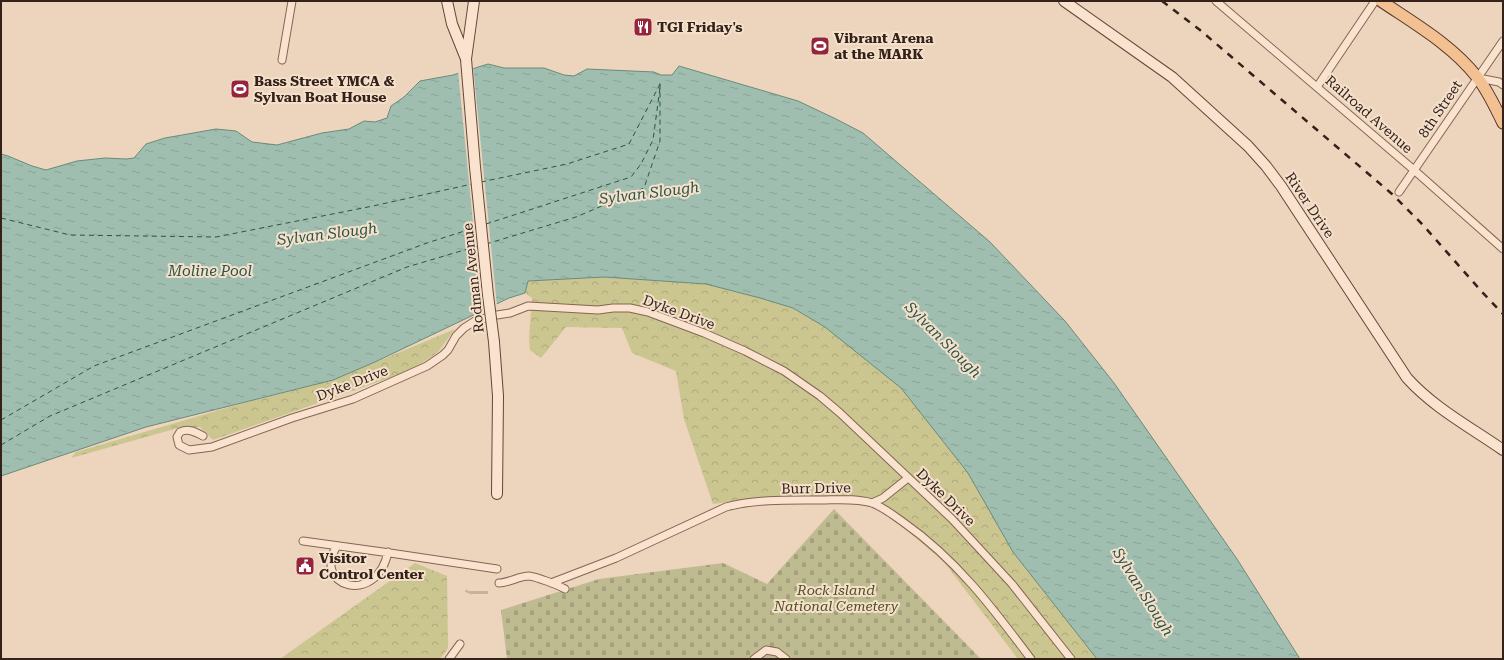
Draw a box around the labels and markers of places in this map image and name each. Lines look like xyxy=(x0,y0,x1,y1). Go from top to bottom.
restaurant icon: TGI Friday's xyxy=(632,16,654,38)
place label: TGI Friday's xyxy=(657,19,743,35)
place label: Vibrant Arena at the MARK xyxy=(834,30,934,62)
sports icon: Vibrant Arena at the MARK xyxy=(809,35,831,57)
place label: Bass Street YMCA & Sylvan Boat House xyxy=(254,73,394,105)
sports icon: Bass Street YMCA & Sylvan Boat House xyxy=(229,78,251,100)
place label: Visitor Control Center xyxy=(319,550,425,582)
public building icon: Visitor Control Center xyxy=(294,555,316,577)

